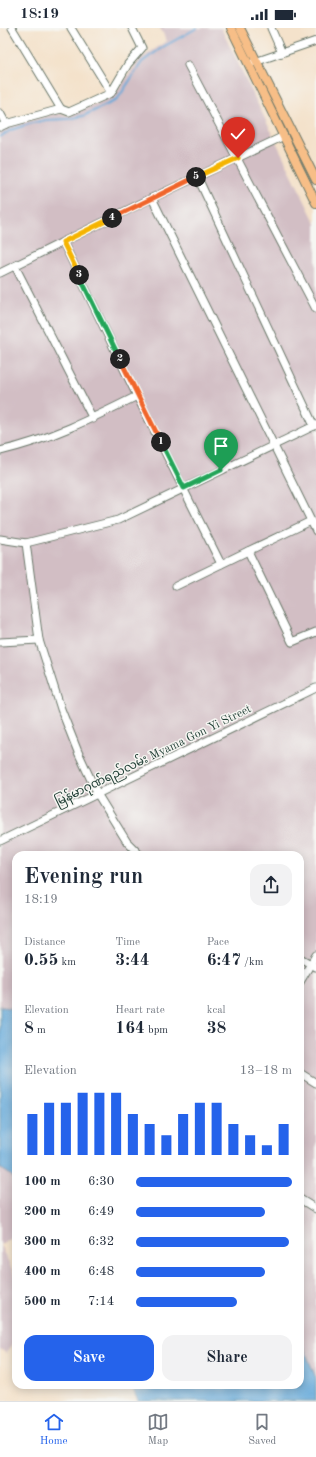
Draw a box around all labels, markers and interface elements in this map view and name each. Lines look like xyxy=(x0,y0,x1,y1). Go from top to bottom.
text: 18:19 xyxy=(20,7,59,22)
pin xyxy=(221,117,255,158)
icon: check xyxy=(227,123,249,145)
pin: 5 xyxy=(186,167,206,187)
text: 5 xyxy=(193,171,199,182)
pin: 4 xyxy=(102,208,122,228)
text: 4 xyxy=(109,212,115,223)
pin: 3 xyxy=(69,265,89,285)
text: 3 xyxy=(76,269,82,280)
pin: 2 xyxy=(110,349,130,369)
text: 2 xyxy=(117,353,123,364)
pin xyxy=(204,429,238,470)
pin: 1 xyxy=(151,432,171,452)
icon: arrive xyxy=(210,435,232,457)
text: 1 xyxy=(158,436,164,447)
street label: မြန်မာဂုဏ်ရည်လမ်း Myama Gon Yi Street xyxy=(52,699,255,811)
button: share xyxy=(250,864,292,906)
text: Evening run xyxy=(24,866,143,888)
text: 18:19 xyxy=(24,893,58,906)
text: Distance xyxy=(24,937,65,948)
text: Time xyxy=(115,937,140,948)
text: Pace xyxy=(207,937,229,948)
text: 0.55 xyxy=(24,952,58,969)
text: 3:44 xyxy=(115,952,150,969)
text: 6:47 xyxy=(207,952,241,969)
text: km xyxy=(58,957,76,968)
text: /km xyxy=(241,957,263,968)
text: Elevation xyxy=(24,1005,69,1016)
text: Heart rate xyxy=(115,1005,165,1016)
text: kcal xyxy=(207,1005,226,1016)
text: 8 xyxy=(24,1020,34,1037)
text: 164 xyxy=(115,1020,145,1037)
text: 38 xyxy=(207,1020,226,1037)
text: m xyxy=(34,1025,46,1036)
text: bpm xyxy=(145,1025,168,1036)
text: Elevation xyxy=(24,1064,77,1077)
text: 13–18 m xyxy=(240,1064,292,1077)
text: 100 m xyxy=(24,1175,61,1188)
text: 6:30 xyxy=(88,1175,114,1188)
text: 200 m xyxy=(24,1205,61,1218)
text: 6:49 xyxy=(88,1205,114,1218)
text: 300 m xyxy=(24,1235,61,1248)
text: 6:32 xyxy=(88,1235,114,1248)
text: 400 m xyxy=(24,1265,61,1278)
text: 6:48 xyxy=(88,1265,114,1278)
text: 500 m xyxy=(24,1295,61,1308)
text: 7:14 xyxy=(88,1295,114,1308)
button: Save xyxy=(24,1335,154,1381)
button: Share xyxy=(162,1335,292,1381)
tab: Home xyxy=(40,1411,68,1449)
tab: Map xyxy=(147,1411,169,1449)
tab: Saved xyxy=(248,1411,276,1449)

